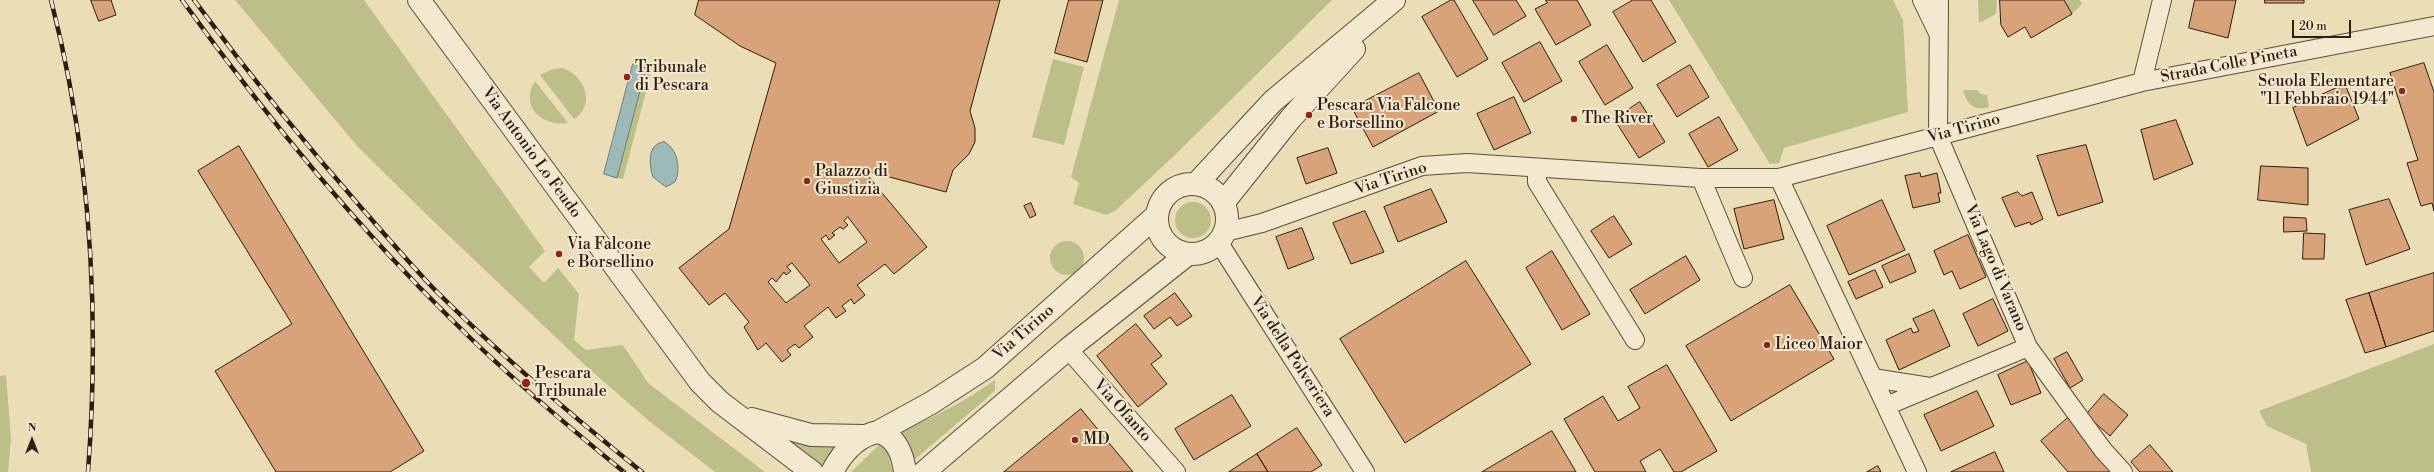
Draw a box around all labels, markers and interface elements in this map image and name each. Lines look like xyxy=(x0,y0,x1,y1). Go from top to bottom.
scale bar xyxy=(2294,12,2353,38)
text: 20 m xyxy=(2299,19,2327,34)
street label: Strada Colle Pineta xyxy=(2159,42,2299,88)
place label: Tribunale di Pescara xyxy=(635,58,709,96)
marker: Tribunale di Pescara xyxy=(622,72,632,82)
place label: Scuola Elementare "11 Febbraio 1944" xyxy=(2258,72,2394,110)
street label: Via Antonio Lo Feudo xyxy=(477,84,585,222)
marker: Scuola Elementare "11 Febbraio 1944" xyxy=(2397,86,2407,96)
place label: Pescara Via Falcone e Borsellino xyxy=(1317,96,1461,134)
place label: The River xyxy=(1582,109,1653,129)
marker: Pescara Via Falcone e Borsellino xyxy=(1304,110,1314,120)
street label: Via Tirino xyxy=(1925,110,2003,148)
marker: The River xyxy=(1569,114,1579,124)
street label: Via Tirino xyxy=(1353,158,1429,200)
place label: Palazzo di Giustizia xyxy=(815,162,888,200)
marker: Palazzo di Giustizia xyxy=(802,176,812,186)
street label: Via Lago di Varano xyxy=(1960,202,2030,334)
place label: Via Falcone e Borsellino xyxy=(567,235,654,273)
marker: Via Falcone e Borsellino xyxy=(554,249,564,259)
street label: Via della Polveriera xyxy=(1246,293,1338,421)
street label: Via Tirino xyxy=(990,301,1058,365)
place label: Liceo Maior xyxy=(1775,335,1863,355)
marker: Liceo Maior xyxy=(1762,340,1772,350)
place label: Pescara Tribunale xyxy=(535,364,607,402)
street label: Via Ofanto xyxy=(1089,376,1155,446)
marker: Pescara Tribunale xyxy=(520,377,532,389)
north arrow xyxy=(12,420,52,460)
text: N xyxy=(28,421,36,435)
place label: MD xyxy=(1083,430,1110,450)
marker: MD xyxy=(1070,435,1080,445)

